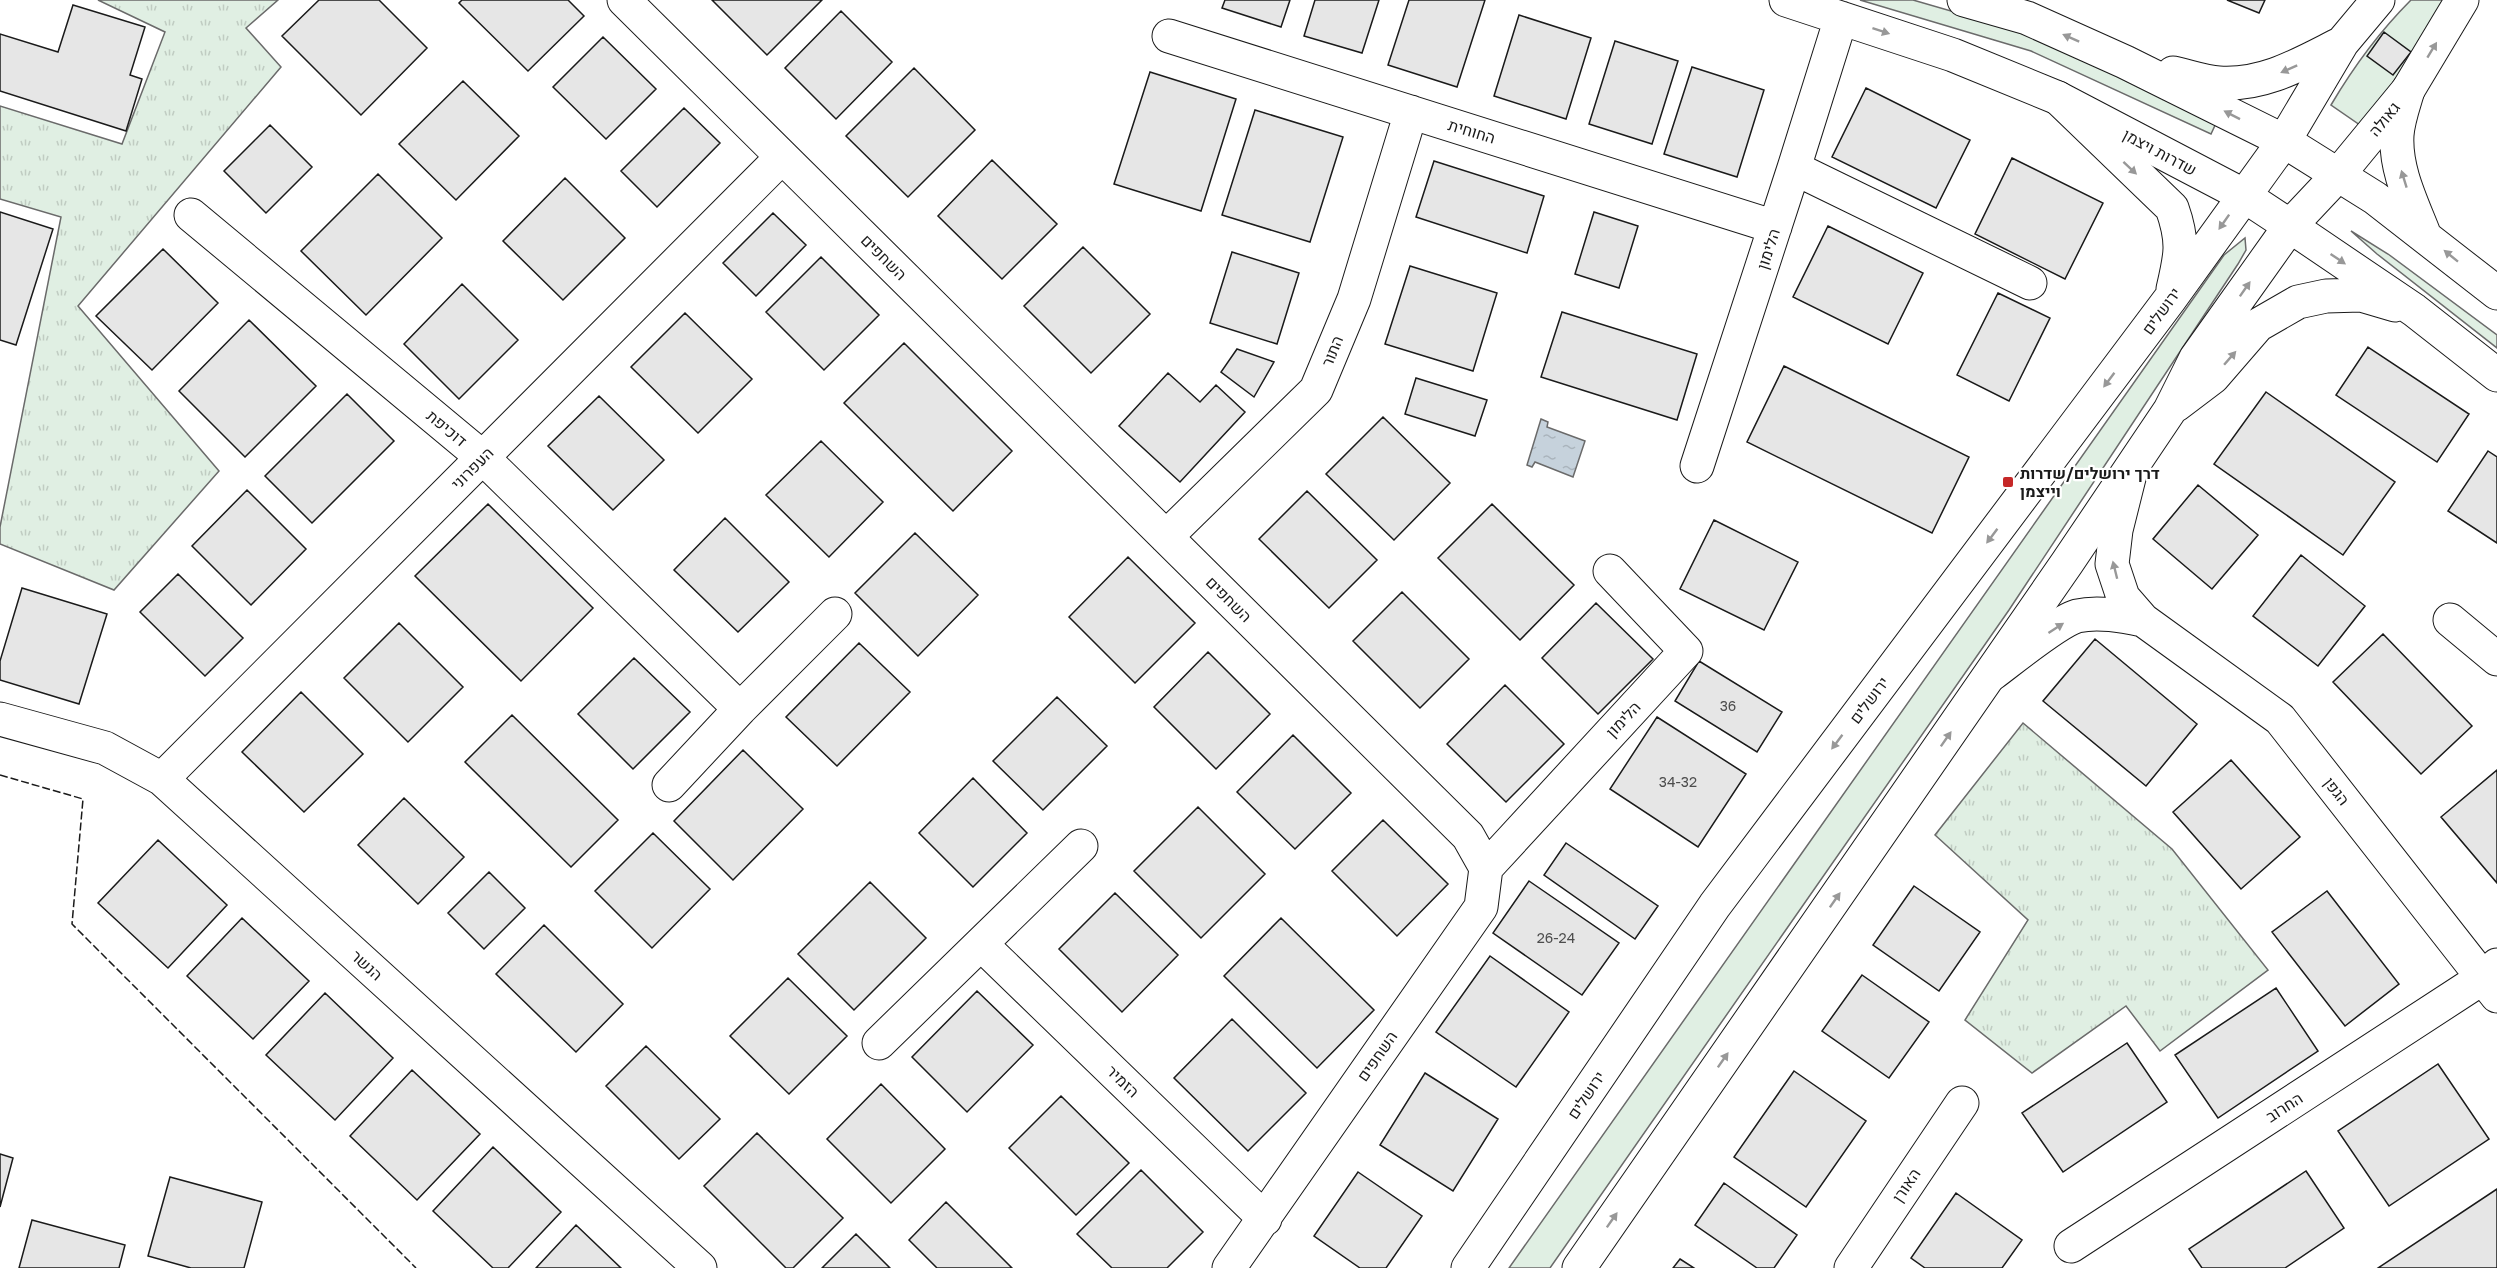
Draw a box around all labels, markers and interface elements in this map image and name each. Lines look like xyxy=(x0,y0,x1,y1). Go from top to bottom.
one-way arrow xyxy=(1872,27,1890,36)
one-way arrow xyxy=(2062,33,2080,43)
one-way arrow xyxy=(2426,42,2437,58)
one-way arrow xyxy=(2281,65,2298,74)
street label: גאולה xyxy=(2364,98,2404,140)
one-way arrow xyxy=(2223,111,2240,120)
street label: החוחית xyxy=(1446,114,1498,148)
street label: שדרות ויצמן xyxy=(2120,124,2200,180)
one-way arrow xyxy=(2123,160,2137,174)
one-way arrow xyxy=(2399,170,2408,188)
one-way arrow xyxy=(2218,214,2230,230)
street label: הלימון xyxy=(1752,226,1784,272)
street label: השחפים xyxy=(857,230,911,284)
one-way arrow xyxy=(2444,250,2459,263)
one-way arrow xyxy=(2330,253,2346,265)
one-way arrow xyxy=(2239,282,2251,298)
street label: ירושלים xyxy=(2137,284,2185,338)
street label: התור xyxy=(1317,332,1347,370)
one-way arrow xyxy=(2223,350,2236,366)
one-way arrow xyxy=(2104,372,2116,387)
street label: דוכיפת xyxy=(423,405,471,451)
street label: העפרוני xyxy=(447,443,497,493)
place label: דרך ירושלים/שדרות וייצמן xyxy=(2020,463,2160,501)
marker: דרך ירושלים/שדרות וייצמן xyxy=(2001,475,2015,489)
one-way arrow xyxy=(1987,528,1999,543)
one-way arrow xyxy=(2110,561,2120,579)
street label: השחפים xyxy=(1202,572,1256,626)
one-way arrow xyxy=(2048,623,2064,634)
street label: ירושלים xyxy=(1845,673,1893,727)
street label: הלימון xyxy=(1601,697,1645,741)
house number: 36 xyxy=(1720,697,1736,714)
one-way arrow xyxy=(1940,732,1952,748)
one-way arrow xyxy=(1831,734,1844,750)
house number: 34-32 xyxy=(1659,773,1697,790)
street label: הגפן xyxy=(2320,773,2354,809)
one-way arrow xyxy=(1829,892,1841,908)
house number: 26-24 xyxy=(1537,929,1575,946)
street label: הנשר xyxy=(347,946,387,984)
street label: השחפים xyxy=(1353,1027,1401,1085)
one-way arrow xyxy=(1717,1052,1729,1068)
street label: הזמיר xyxy=(1102,1061,1144,1101)
street label: ירושלים xyxy=(1563,1067,1609,1123)
street label: החרוב xyxy=(2262,1088,2306,1126)
street label: האורן xyxy=(1887,1164,1925,1206)
one-way arrow xyxy=(1606,1212,1617,1228)

